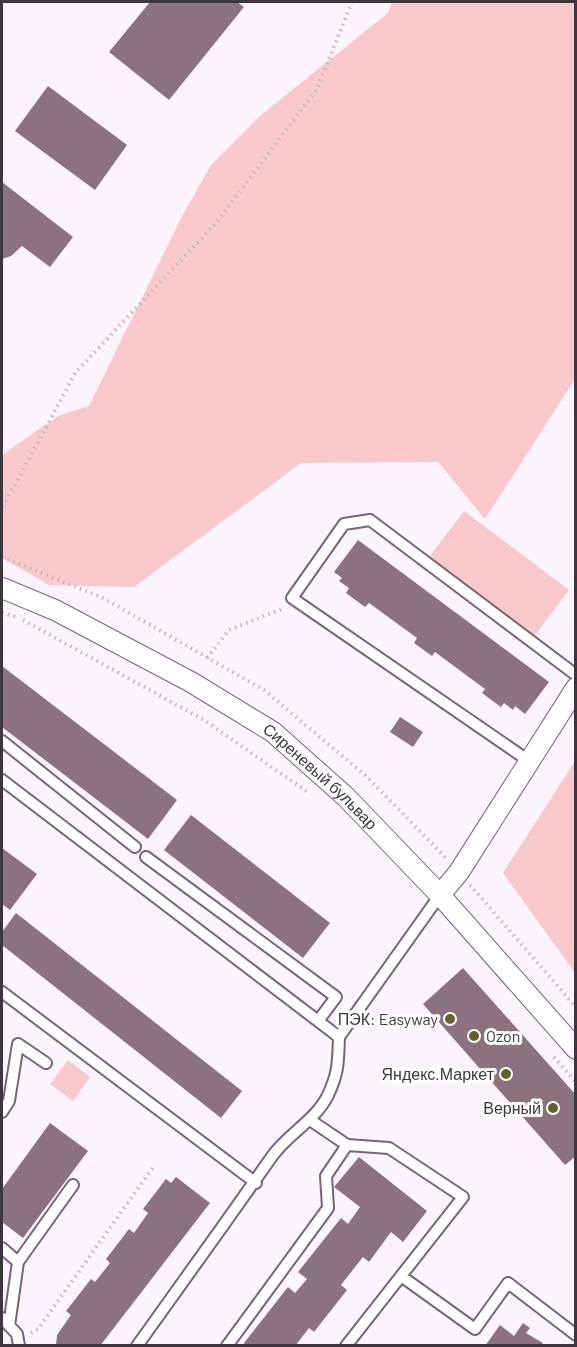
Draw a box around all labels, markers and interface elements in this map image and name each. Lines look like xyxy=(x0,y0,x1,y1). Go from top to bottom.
street label: Сиреневый бульвар xyxy=(260,718,382,833)
place label: ПЭК: Easyway xyxy=(338,1009,439,1028)
marker: ПЭК: Easyway xyxy=(443,1012,457,1026)
place label: Ozon xyxy=(486,1026,520,1045)
marker: Ozon xyxy=(467,1029,481,1043)
place label: Яндекс.Маркет xyxy=(382,1064,495,1083)
marker: Яндекс.Маркет xyxy=(499,1067,513,1081)
place label: Верный xyxy=(483,1098,541,1117)
marker: Верный xyxy=(546,1101,560,1115)

